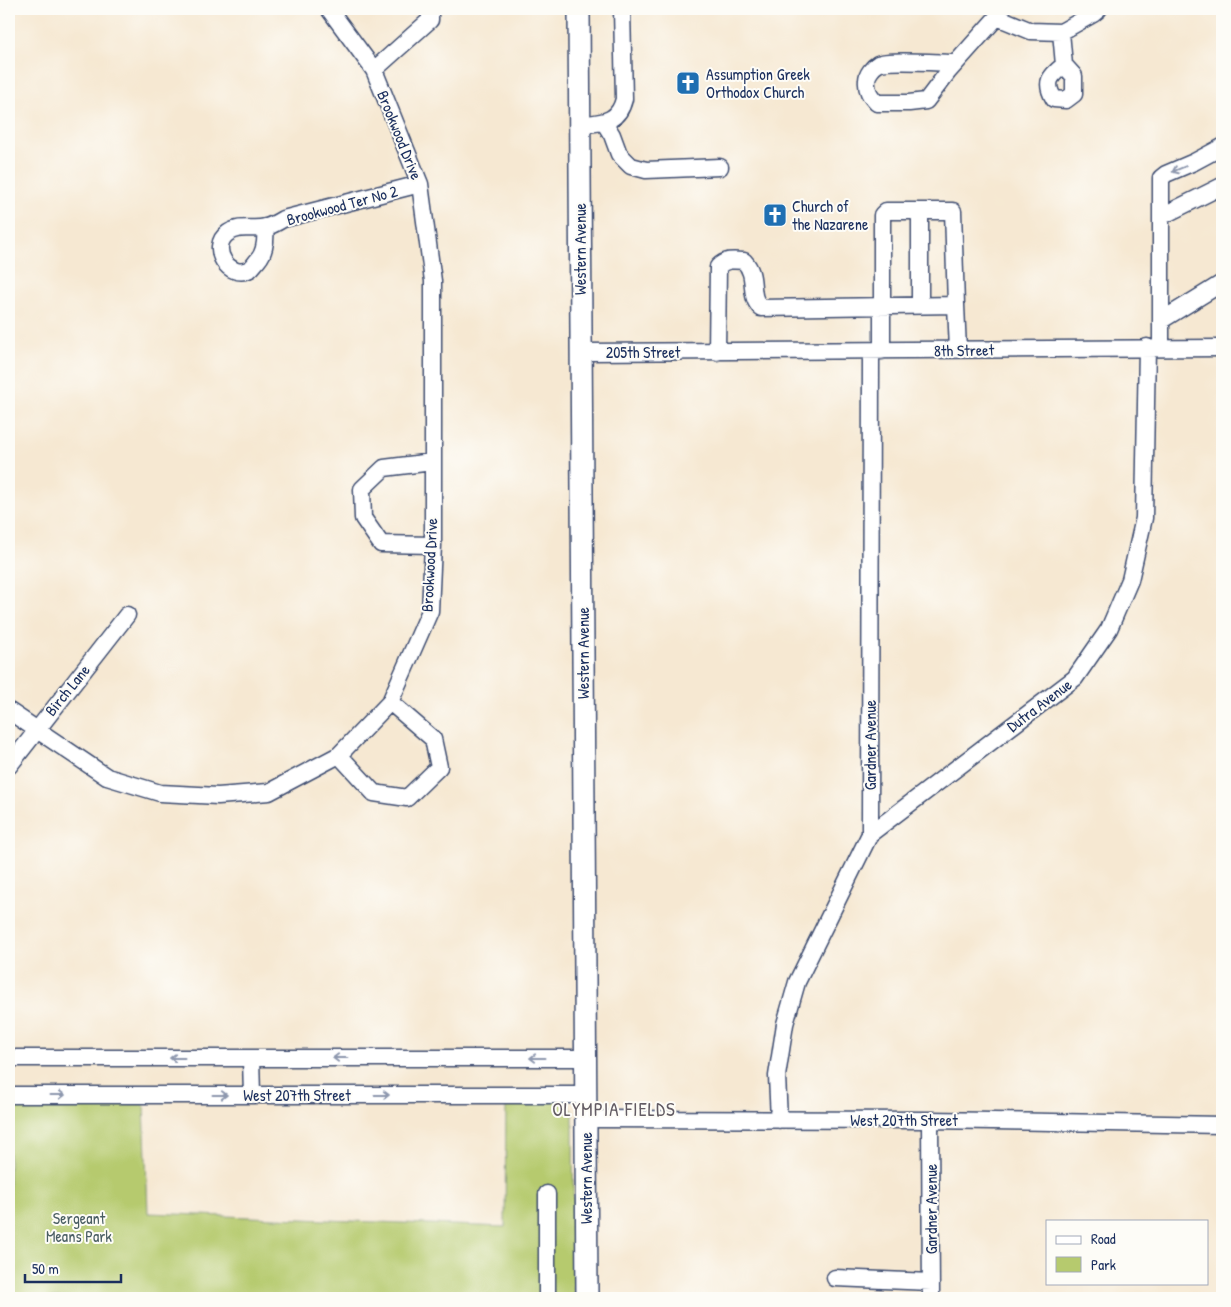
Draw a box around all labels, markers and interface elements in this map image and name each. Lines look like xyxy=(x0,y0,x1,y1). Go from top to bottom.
place label: Assumption Greek Orthodox Church xyxy=(706,63,810,103)
church icon: Assumption Greek Orthodox Church xyxy=(675,70,701,96)
street label: Brookwood Drive xyxy=(372,87,428,183)
one-way arrow xyxy=(1172,165,1187,174)
street label: Brookwood Ter No 2 xyxy=(284,180,400,230)
place label: Church of the Nazarene xyxy=(792,195,869,235)
street label: Western Avenue xyxy=(569,202,591,295)
church icon: Church of the Nazarene xyxy=(762,202,788,228)
street label: 8th Street xyxy=(934,338,995,362)
street label: 205th Street xyxy=(606,341,681,363)
street label: Brookwood Drive xyxy=(416,517,442,613)
street label: Western Avenue xyxy=(572,606,594,699)
street label: Birch Lane xyxy=(39,659,95,720)
street label: Dutra Avenue xyxy=(1002,673,1077,737)
street label: Gardner Avenue xyxy=(859,699,881,790)
one-way arrow xyxy=(169,1053,186,1063)
one-way arrow xyxy=(332,1053,348,1063)
one-way arrow xyxy=(529,1053,546,1063)
street label: West 207th Street xyxy=(243,1084,351,1106)
one-way arrow xyxy=(49,1090,65,1100)
one-way arrow xyxy=(212,1090,228,1100)
one-way arrow xyxy=(374,1090,390,1100)
district label: OLYMPIA FIELDS xyxy=(552,1096,676,1122)
street label: West 207th Street xyxy=(850,1109,958,1131)
street label: Western Avenue xyxy=(575,1131,597,1224)
street label: Gardner Avenue xyxy=(920,1163,942,1254)
park label: Sergeant Means Park xyxy=(46,1207,112,1247)
legend xyxy=(1046,1220,1208,1284)
text: Road xyxy=(1091,1228,1116,1249)
scale bar xyxy=(25,1252,121,1284)
text: Park xyxy=(1091,1254,1116,1275)
text: 50 m xyxy=(32,1258,59,1279)

